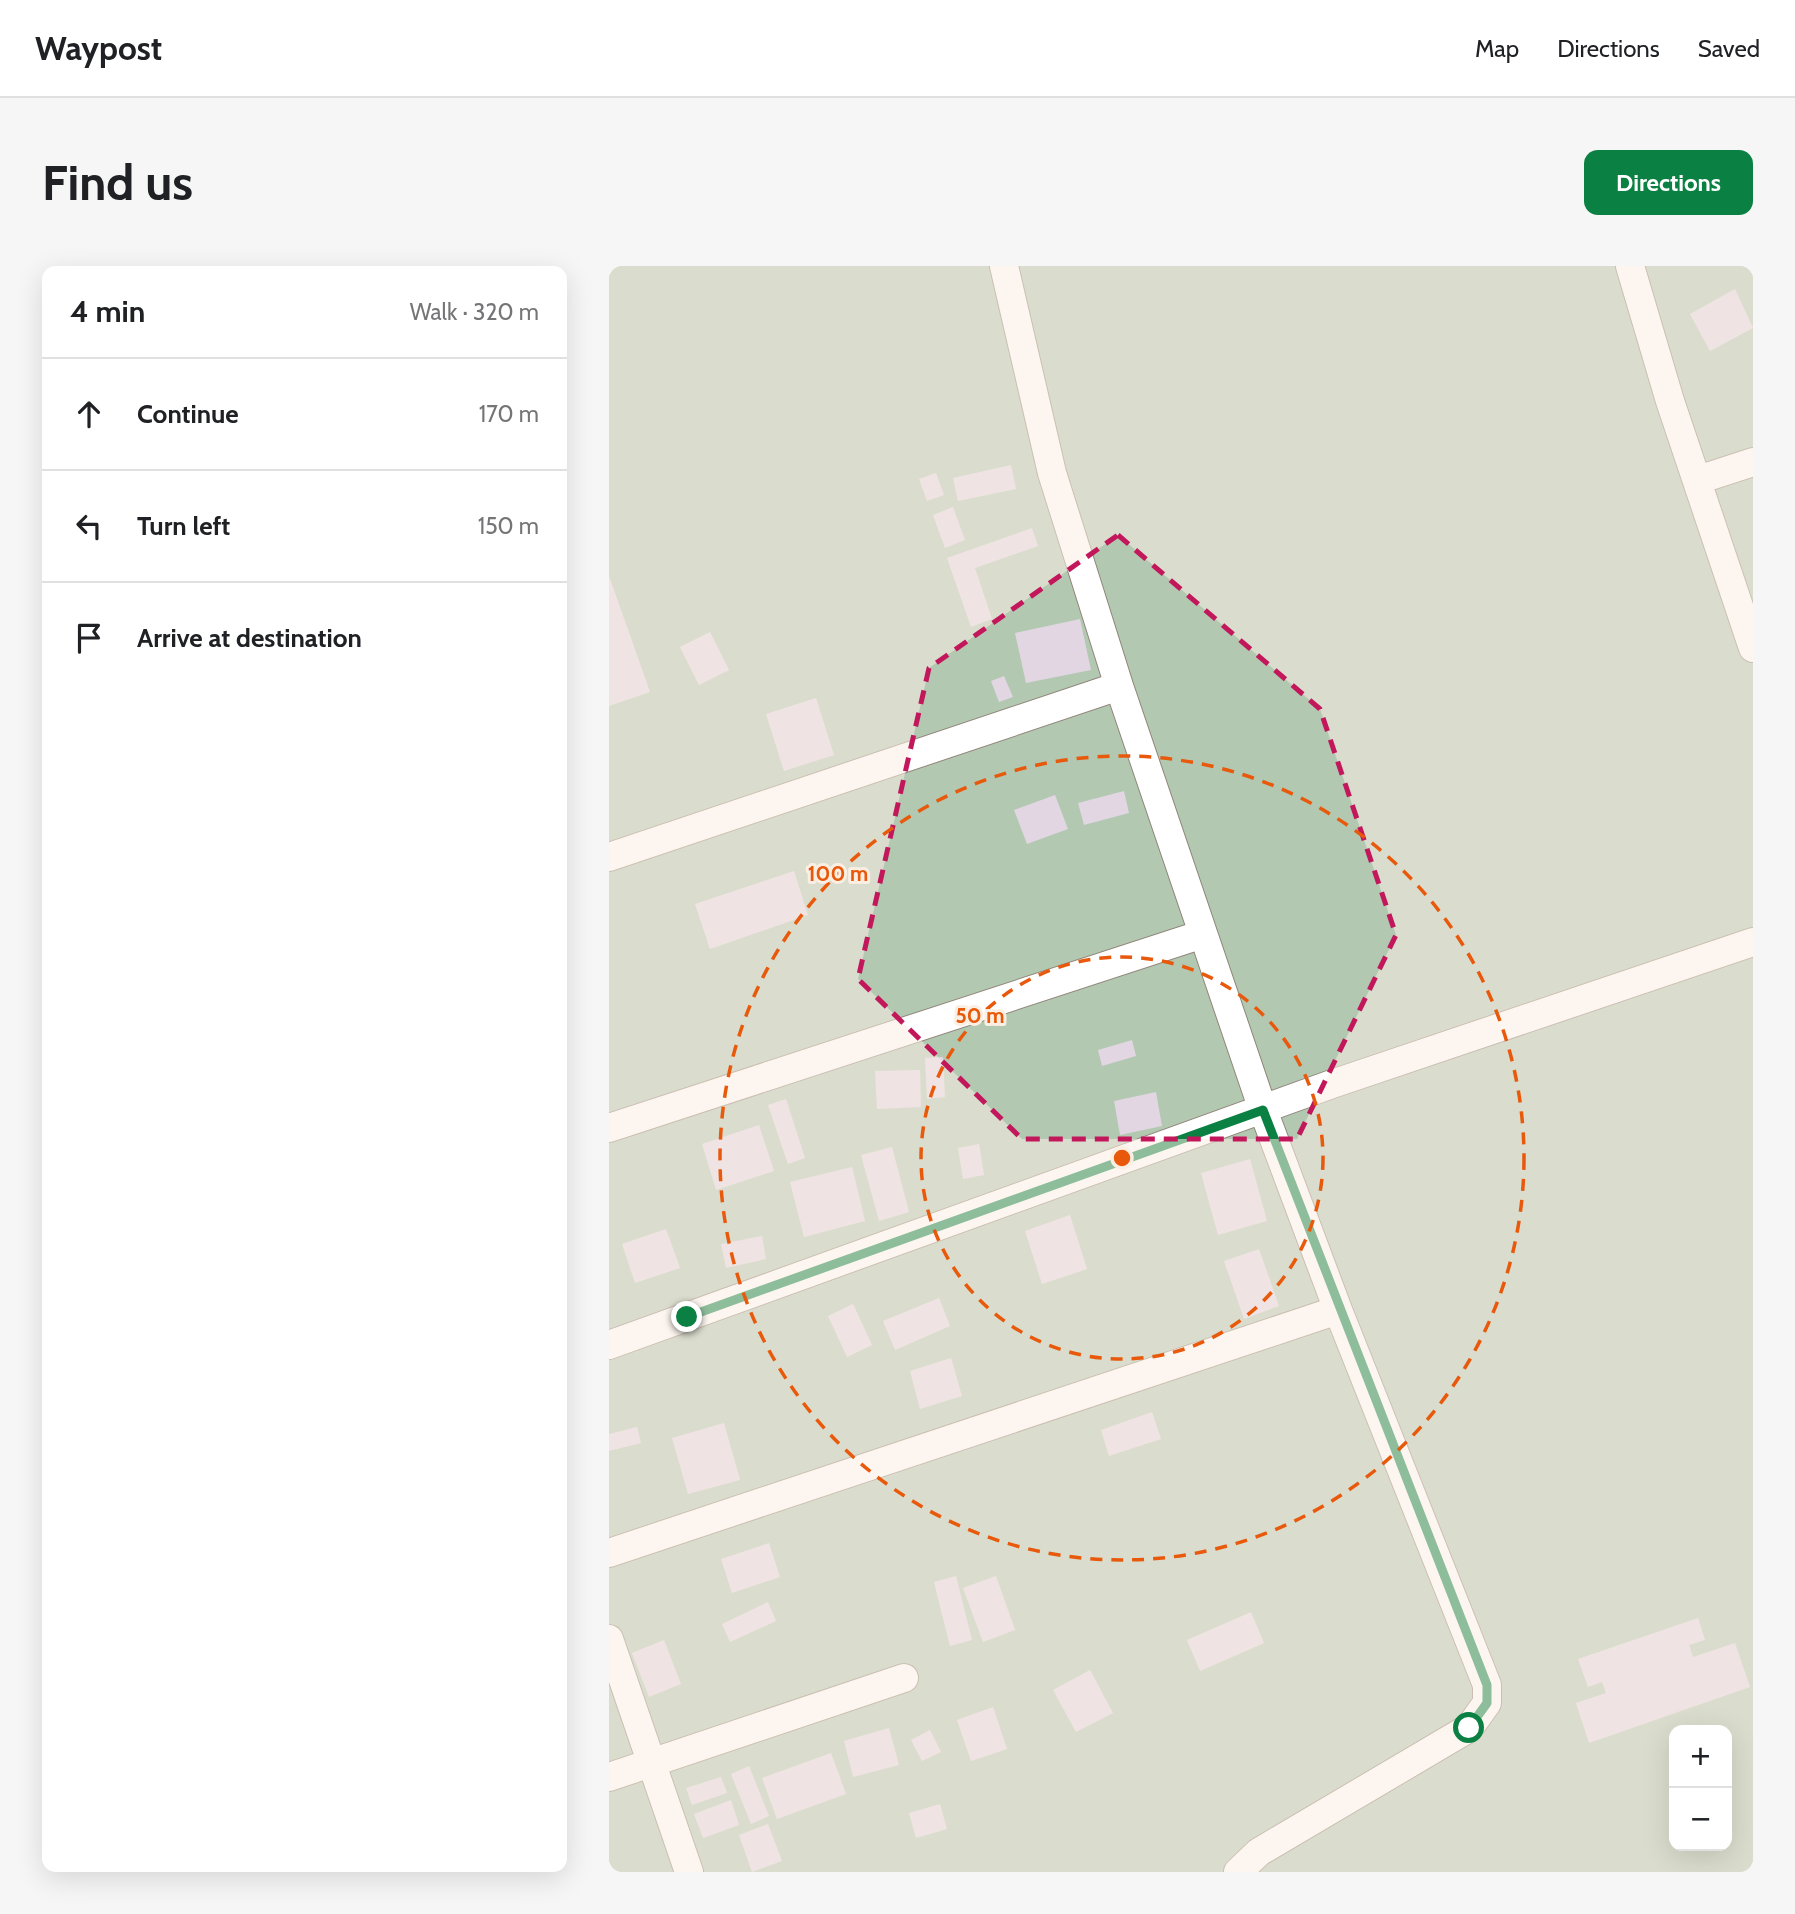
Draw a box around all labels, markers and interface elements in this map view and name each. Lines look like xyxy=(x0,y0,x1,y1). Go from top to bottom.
text: Waypost xyxy=(35,28,162,68)
text: Map xyxy=(1475,34,1519,63)
text: Directions xyxy=(1557,34,1660,63)
text: Saved xyxy=(1698,34,1760,63)
button: Directions xyxy=(1584,150,1753,215)
text: Find us xyxy=(42,153,193,212)
text: 4 min xyxy=(70,293,145,330)
text: Walk · 320 m xyxy=(410,298,539,326)
icon: ahead xyxy=(70,395,108,433)
text: Continue xyxy=(137,398,239,430)
text: 170 m xyxy=(479,400,539,428)
icon: left xyxy=(70,507,108,545)
text: Turn left xyxy=(137,510,230,542)
text: 150 m xyxy=(478,512,539,540)
icon: arrive xyxy=(70,619,108,657)
text: Arrive at destination xyxy=(137,622,362,654)
text: 100 m xyxy=(808,861,868,886)
text: 50 m xyxy=(955,1003,1005,1028)
centre of rings xyxy=(1110,1146,1134,1170)
route end xyxy=(671,1301,702,1332)
route start xyxy=(1453,1712,1484,1743)
map controls xyxy=(1669,1725,1732,1851)
button: + xyxy=(1669,1725,1732,1788)
button: − xyxy=(1669,1788,1732,1851)

